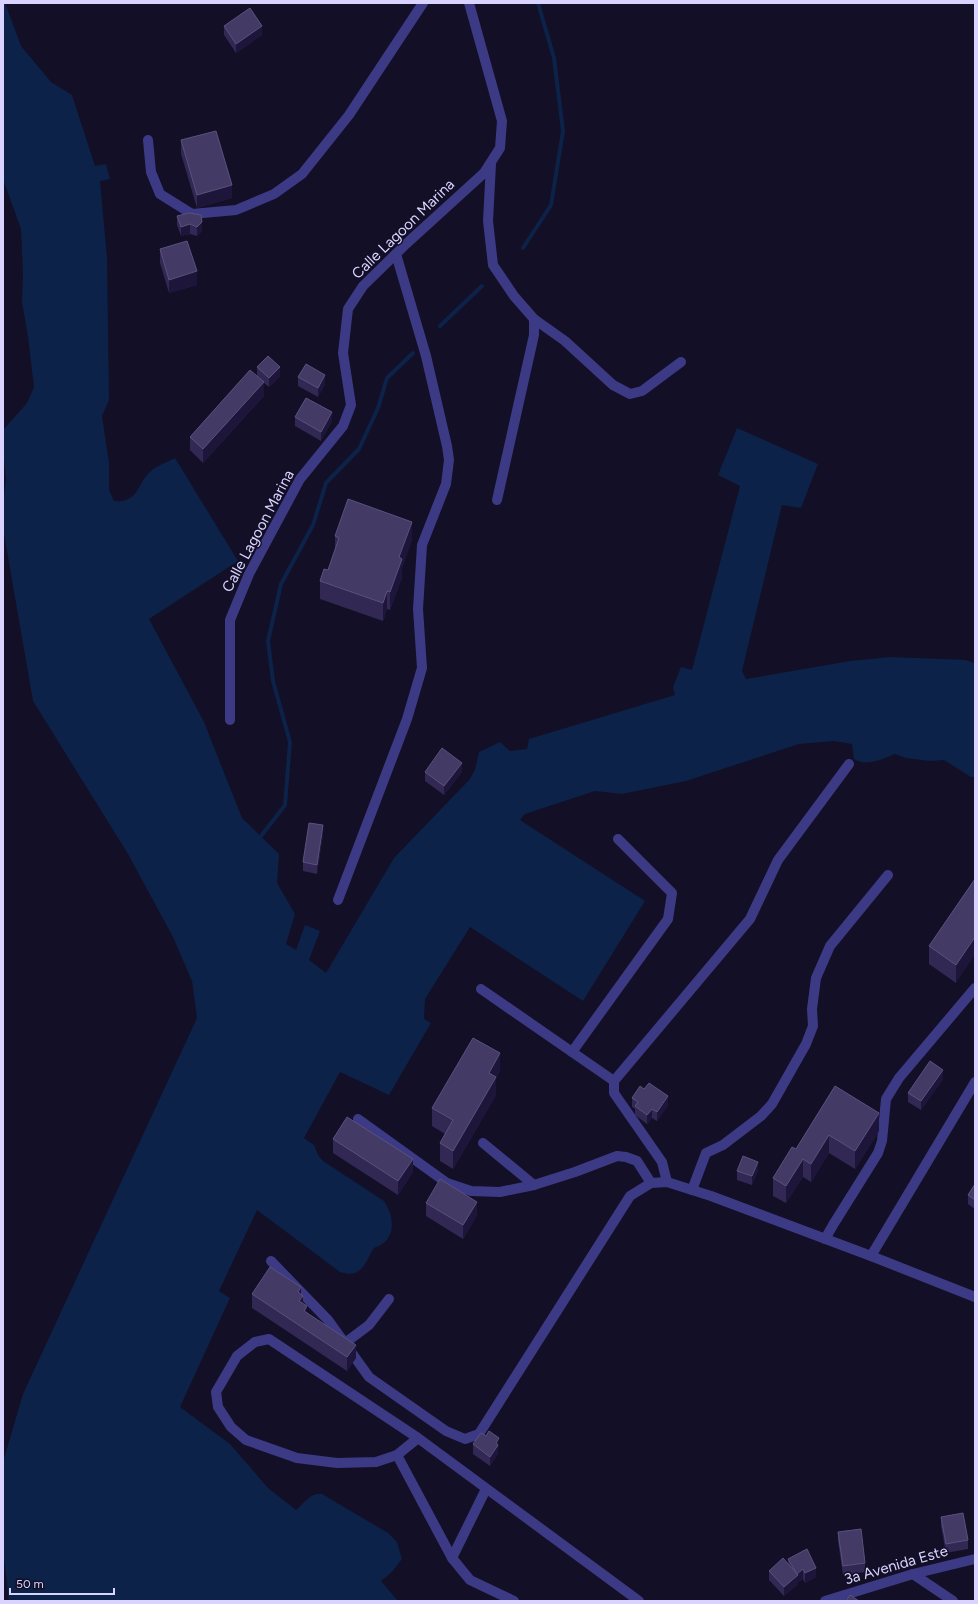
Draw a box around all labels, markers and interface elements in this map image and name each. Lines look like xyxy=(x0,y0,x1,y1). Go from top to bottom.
street label: Calle Lagoon Marina xyxy=(348,175,458,283)
street label: Calle Lagoon Marina xyxy=(218,467,298,595)
street label: 3a Avenida Este xyxy=(842,1542,950,1588)
scale bar xyxy=(10,1570,114,1596)
text: 50 m xyxy=(16,1577,44,1591)

